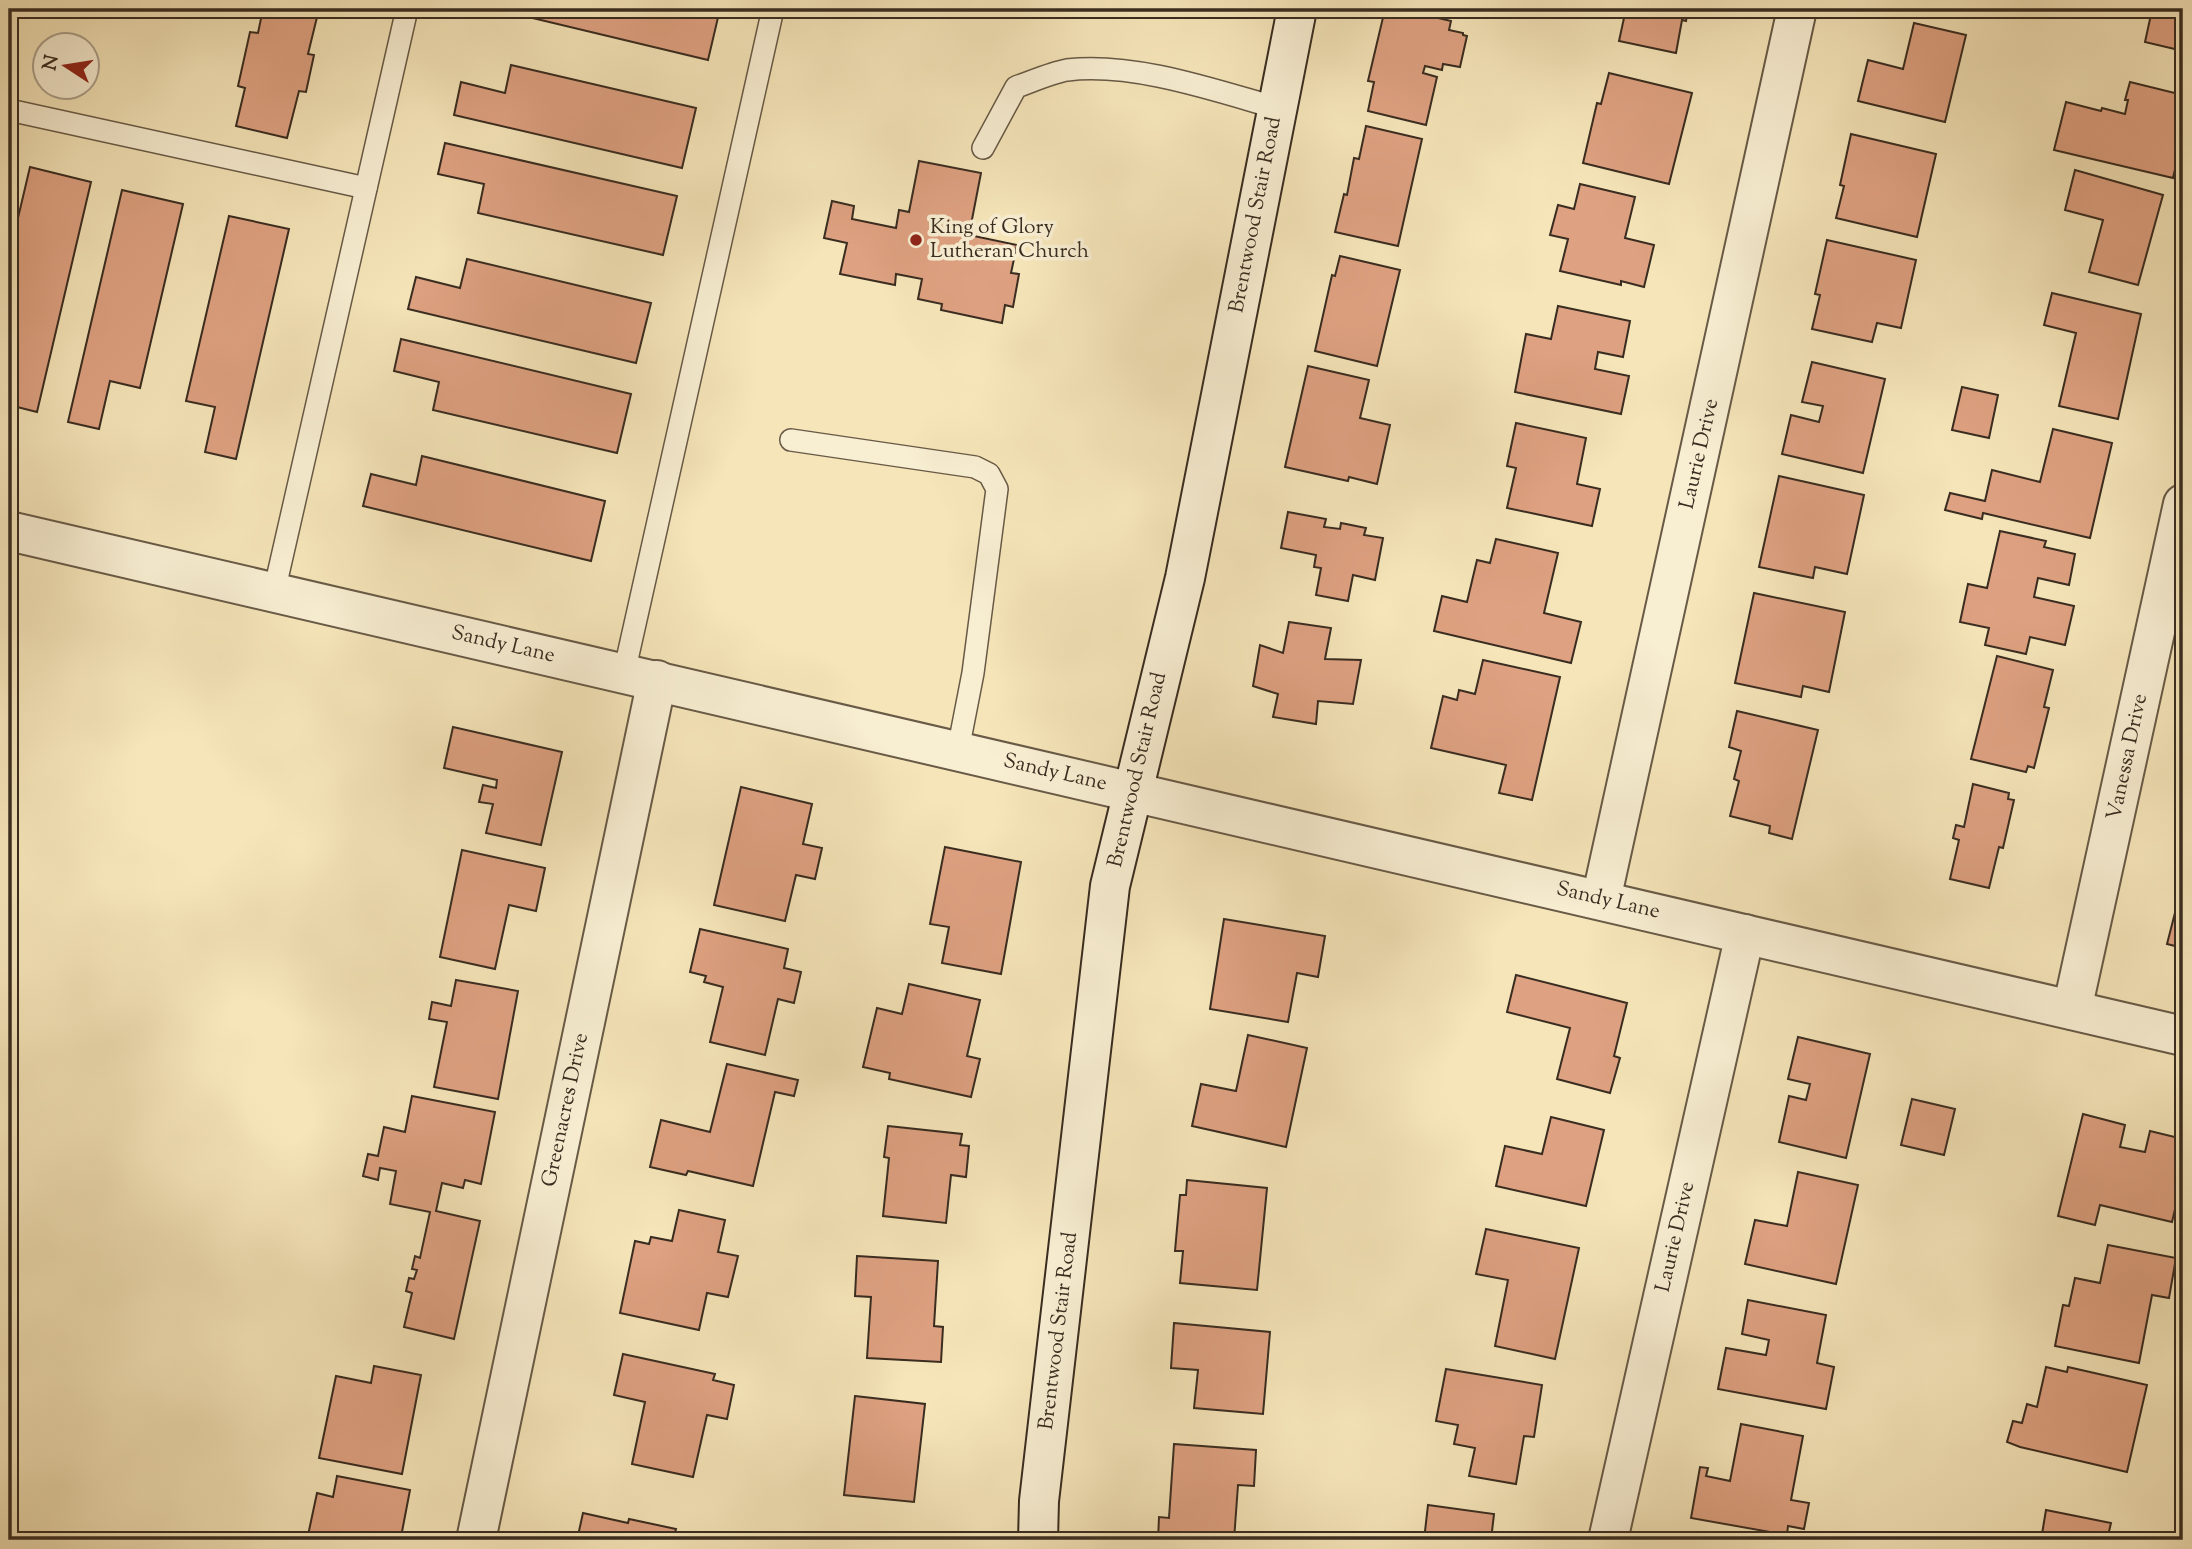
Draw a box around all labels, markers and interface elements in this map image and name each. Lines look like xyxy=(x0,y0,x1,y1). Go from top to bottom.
north arrow xyxy=(32,32,102,102)
text: N xyxy=(37,53,67,73)
street label: Brentwood Stair Road xyxy=(1222,114,1290,316)
place label: King of Glory Lutheran Church xyxy=(930,213,1089,267)
marker: King of Glory Lutheran Church xyxy=(908,232,924,248)
street label: Laurie Drive xyxy=(1673,396,1727,512)
street label: Sandy Lane xyxy=(448,619,558,671)
street label: Brentwood Stair Road xyxy=(1101,669,1175,871)
street label: Vanessa Drive xyxy=(2100,691,2156,823)
street label: Sandy Lane xyxy=(1000,747,1110,799)
street label: Sandy Lane xyxy=(1553,875,1663,927)
street label: Greenacres Drive xyxy=(535,1030,597,1190)
street label: Laurie Drive xyxy=(1649,1179,1703,1295)
street label: Brentwood Stair Road xyxy=(1032,1230,1086,1432)

